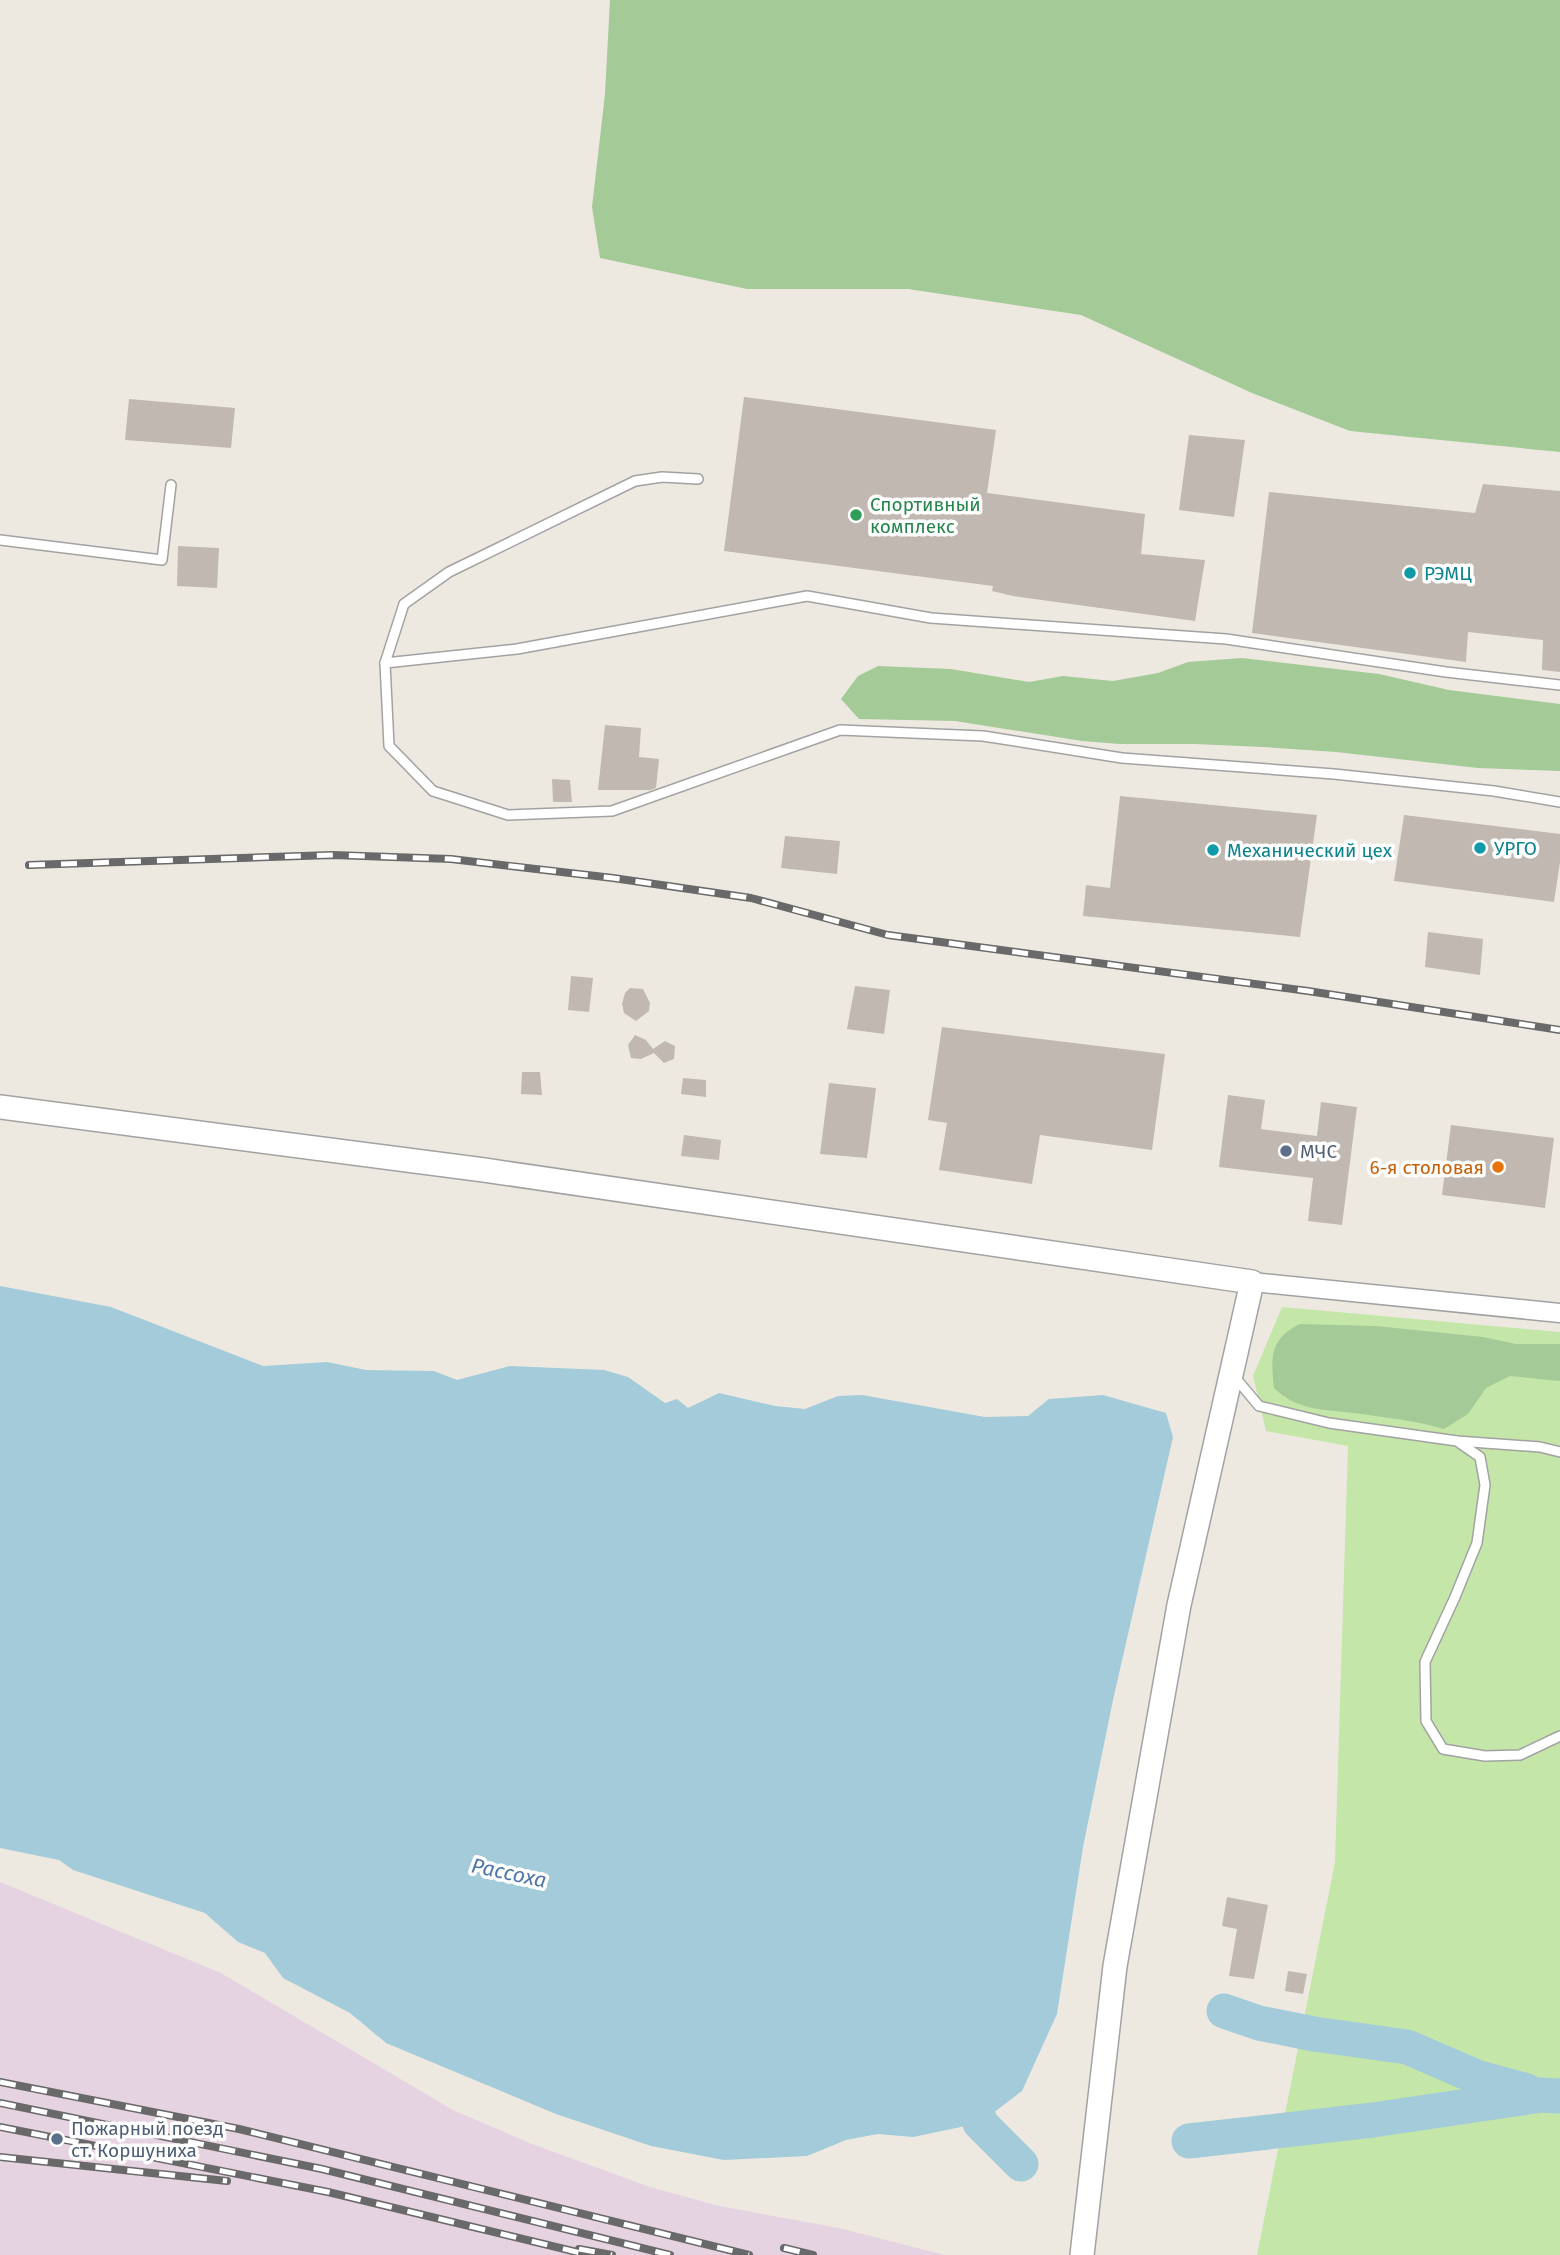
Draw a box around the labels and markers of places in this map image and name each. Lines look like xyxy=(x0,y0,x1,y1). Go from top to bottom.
place label: Спортивный комплекс xyxy=(870,493,981,538)
marker: Спортивный комплекс xyxy=(848,507,864,523)
place label: РЭМЦ xyxy=(1424,562,1472,585)
marker: РЭМЦ xyxy=(1402,565,1418,581)
place label: УРГО xyxy=(1494,837,1537,860)
place label: Механический цех xyxy=(1227,839,1393,862)
marker: УРГО xyxy=(1472,840,1488,856)
marker: Механический цех xyxy=(1205,842,1221,858)
place label: МЧС xyxy=(1300,1140,1337,1163)
marker: МЧС xyxy=(1278,1143,1294,1159)
place label: 6-я столовая xyxy=(1370,1156,1484,1179)
marker: 6-я столовая xyxy=(1490,1159,1506,1175)
place label: Пожарный поезд ст. Коршуниха xyxy=(71,2117,224,2162)
marker: Пожарный поезд ст. Коршуниха xyxy=(49,2131,65,2147)

